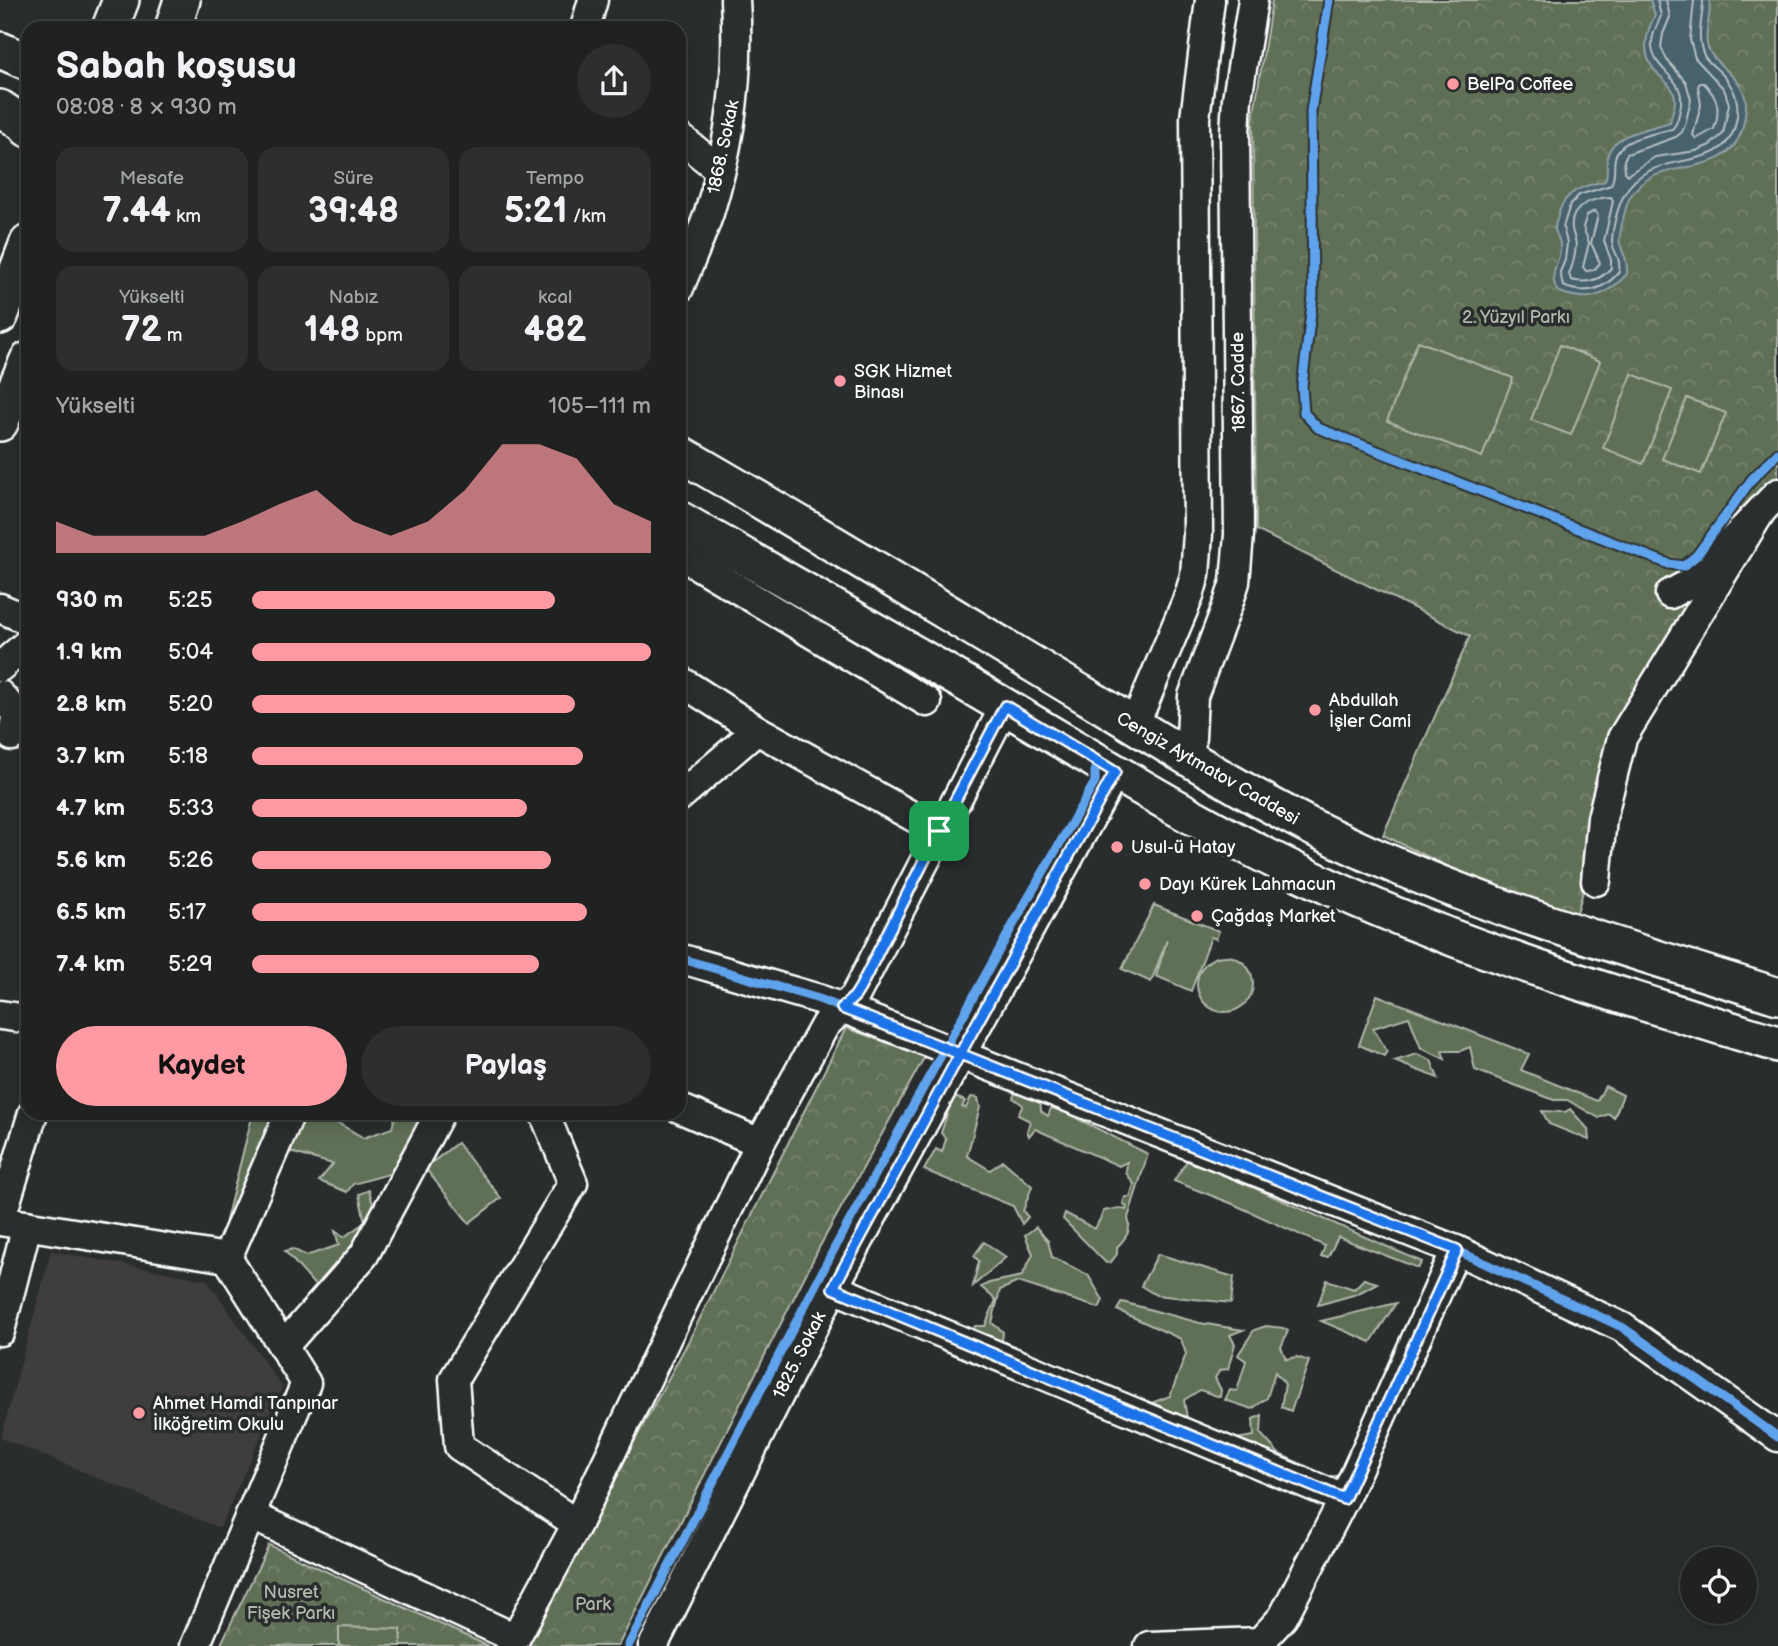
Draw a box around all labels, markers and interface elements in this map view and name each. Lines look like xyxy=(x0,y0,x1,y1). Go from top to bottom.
text: Sabah koşusu xyxy=(56,44,297,89)
button: share xyxy=(577,44,651,118)
place label: BelPa Coffee xyxy=(1467,74,1573,95)
marker: BelPa Coffee xyxy=(1445,76,1461,92)
text: 08:08 · 8 × 930 m xyxy=(56,93,237,121)
street label: 1868. Sokak xyxy=(703,98,744,196)
text: Mesafe xyxy=(120,167,184,190)
text: Süre xyxy=(334,167,373,190)
text: Tempo xyxy=(526,167,584,190)
text: 7.44 xyxy=(103,190,171,233)
text: 39:48 xyxy=(308,190,399,233)
text: 5:21 xyxy=(504,190,568,233)
text: km xyxy=(171,205,201,228)
text: /km xyxy=(568,205,606,228)
text: Yükselti xyxy=(119,286,185,309)
text: Nabız xyxy=(329,286,378,309)
text: kcal xyxy=(538,286,572,309)
park label: 2. Yüzyıl Parkı xyxy=(1462,307,1570,328)
text: 72 xyxy=(121,309,162,352)
text: 148 xyxy=(304,309,360,352)
text: 482 xyxy=(524,309,586,352)
text: m xyxy=(162,324,182,347)
text: bpm xyxy=(360,324,403,347)
street label: 1867. Cadde xyxy=(1227,332,1250,432)
place label: SGK Hizmet Binası xyxy=(854,361,952,403)
marker: SGK Hizmet Binası xyxy=(832,373,848,389)
text: Yükselti xyxy=(56,392,135,420)
text: 105–111 m xyxy=(548,392,651,420)
text: 930 m xyxy=(56,586,123,614)
text: 5:25 xyxy=(168,586,213,614)
text: 1.9 km xyxy=(56,638,122,666)
text: 5:04 xyxy=(168,638,213,666)
text: 2.8 km xyxy=(56,690,127,718)
text: 5:20 xyxy=(168,690,213,718)
place label: Abdullah İşler Cami xyxy=(1329,690,1411,732)
marker: Abdullah İşler Cami xyxy=(1307,702,1323,718)
street label: Cengiz Aytmatov Caddesi xyxy=(1113,708,1303,829)
text: 3.7 km xyxy=(56,742,125,770)
text: 5:18 xyxy=(168,742,208,770)
text: 4.7 km xyxy=(56,794,125,822)
text: 5:33 xyxy=(168,794,214,822)
pin xyxy=(909,801,969,861)
icon: arrive xyxy=(920,812,958,850)
place label: Usul-ü Hatay xyxy=(1131,837,1236,858)
marker: Usul-ü Hatay xyxy=(1109,839,1125,855)
text: 5.6 km xyxy=(56,846,126,874)
text: 5:26 xyxy=(168,846,213,874)
place label: Dayı Kürek Lahmacun xyxy=(1159,874,1336,895)
marker: Dayı Kürek Lahmacun xyxy=(1137,876,1153,892)
text: 6.5 km xyxy=(56,898,126,926)
text: 5:17 xyxy=(168,898,206,926)
place label: Çağdaş Market xyxy=(1211,906,1336,927)
marker: Çağdaş Market xyxy=(1189,908,1205,924)
text: 7.4 km xyxy=(56,950,125,978)
text: 5:29 xyxy=(168,950,213,978)
button: Kaydet xyxy=(56,1026,347,1106)
button: Paylaş xyxy=(361,1026,651,1106)
street label: 1825. Sokak xyxy=(769,1308,830,1402)
place label: Ahmet Hamdi Tanpınar İlköğretim Okulu xyxy=(153,1393,338,1435)
marker: Ahmet Hamdi Tanpınar İlköğretim Okulu xyxy=(131,1405,147,1421)
map controls xyxy=(1680,1547,1757,1624)
button: locate xyxy=(1680,1547,1757,1624)
park label: Nusret Fişek Parkı xyxy=(247,1582,335,1624)
park label: Park xyxy=(575,1594,611,1615)

